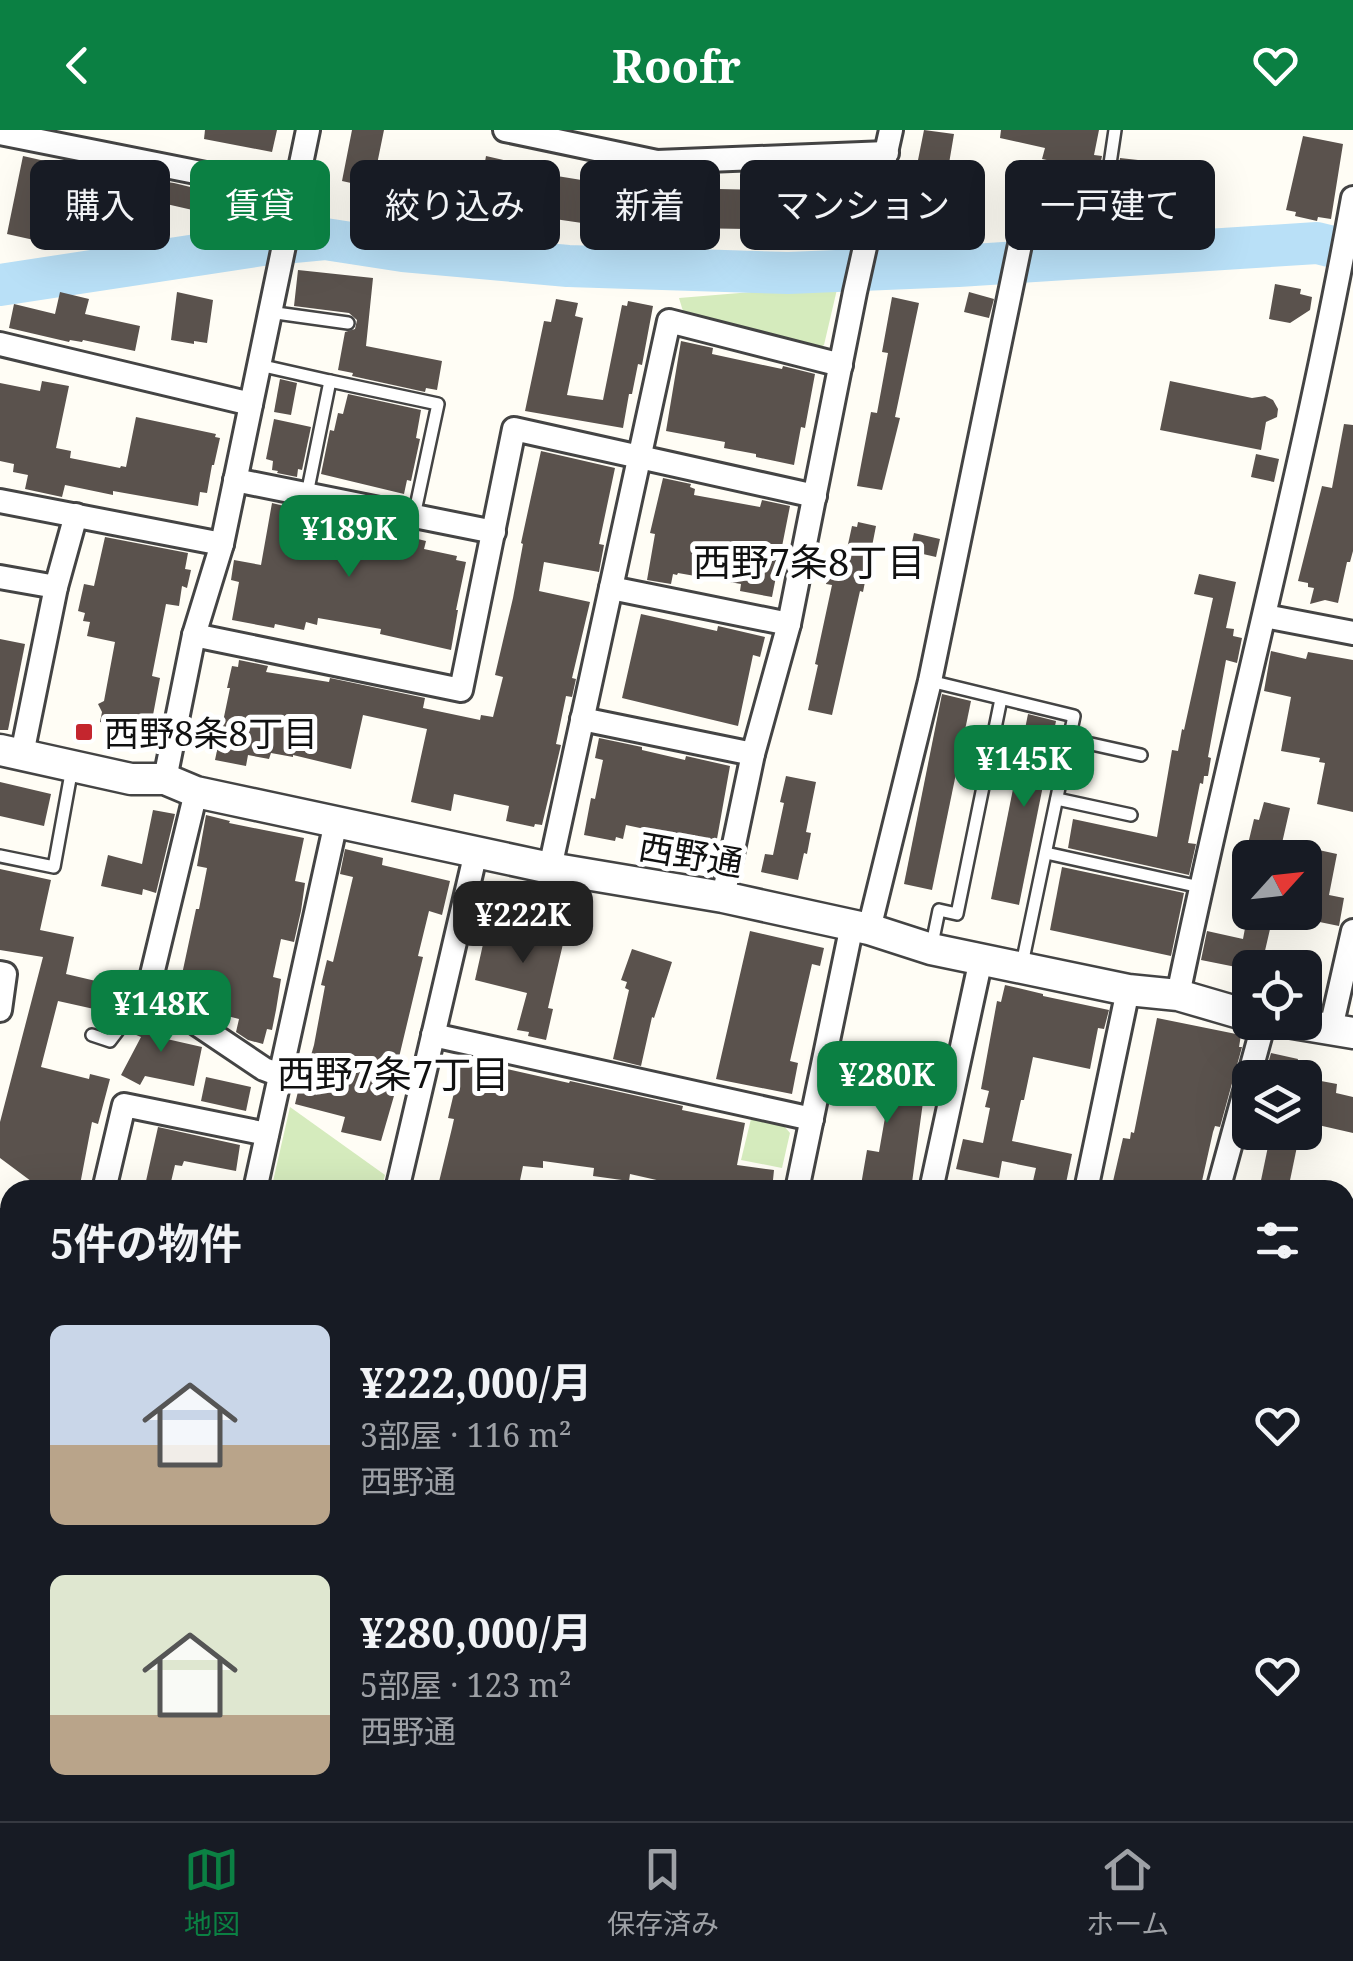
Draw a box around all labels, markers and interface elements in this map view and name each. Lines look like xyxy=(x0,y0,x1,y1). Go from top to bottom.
text: Roofr xyxy=(612,35,741,96)
icon: back xyxy=(50,38,105,93)
icon: heart xyxy=(1248,38,1303,93)
chip: 購入 xyxy=(30,160,170,250)
chip: 賃貸 xyxy=(190,160,330,250)
chip: 絞り込み xyxy=(350,160,560,250)
chip: 新着 xyxy=(580,160,720,250)
chip: マンション xyxy=(740,160,985,250)
chip: 一戸建て xyxy=(1005,160,1215,250)
pin: ¥189K xyxy=(279,495,419,580)
text: ¥189K xyxy=(301,506,397,549)
district label: 西野7条8丁目 xyxy=(693,535,925,587)
place label: 西野8条8丁目 xyxy=(104,709,318,756)
marker: 西野8条8丁目 xyxy=(73,721,95,743)
pin: ¥145K xyxy=(954,725,1094,810)
text: ¥145K xyxy=(976,736,1072,779)
street label: 西野通 xyxy=(635,822,747,886)
north arrow xyxy=(1232,840,1322,930)
map controls xyxy=(1232,840,1322,1150)
pin: ¥222K xyxy=(453,881,593,966)
text: ¥222K xyxy=(475,892,571,935)
button: locate xyxy=(1232,950,1322,1040)
pin: ¥148K xyxy=(91,970,231,1055)
text: ¥148K xyxy=(113,981,209,1024)
pin: ¥280K xyxy=(817,1041,957,1126)
district label: 西野7条7丁目 xyxy=(277,1047,509,1099)
text: ¥280K xyxy=(839,1052,935,1095)
button: layers xyxy=(1232,1060,1322,1150)
icon: filters xyxy=(1250,1213,1305,1268)
text: 5件の物件 xyxy=(50,1214,242,1271)
text: ¥222,000/月 xyxy=(360,1353,593,1410)
icon: home xyxy=(130,1365,250,1485)
icon: heart xyxy=(1250,1398,1305,1453)
text: 3部屋 · 116 m² xyxy=(360,1413,572,1456)
text: 西野通 xyxy=(360,1459,456,1502)
text: ¥280,000/月 xyxy=(360,1603,593,1660)
icon: home xyxy=(130,1615,250,1735)
icon: heart xyxy=(1250,1648,1305,1703)
text: 5部屋 · 123 m² xyxy=(360,1663,572,1706)
text: 西野通 xyxy=(360,1709,456,1752)
tab: 地図 xyxy=(184,1842,240,1942)
tab: 保存済み xyxy=(607,1842,719,1942)
tab: ホーム xyxy=(1086,1842,1169,1942)

